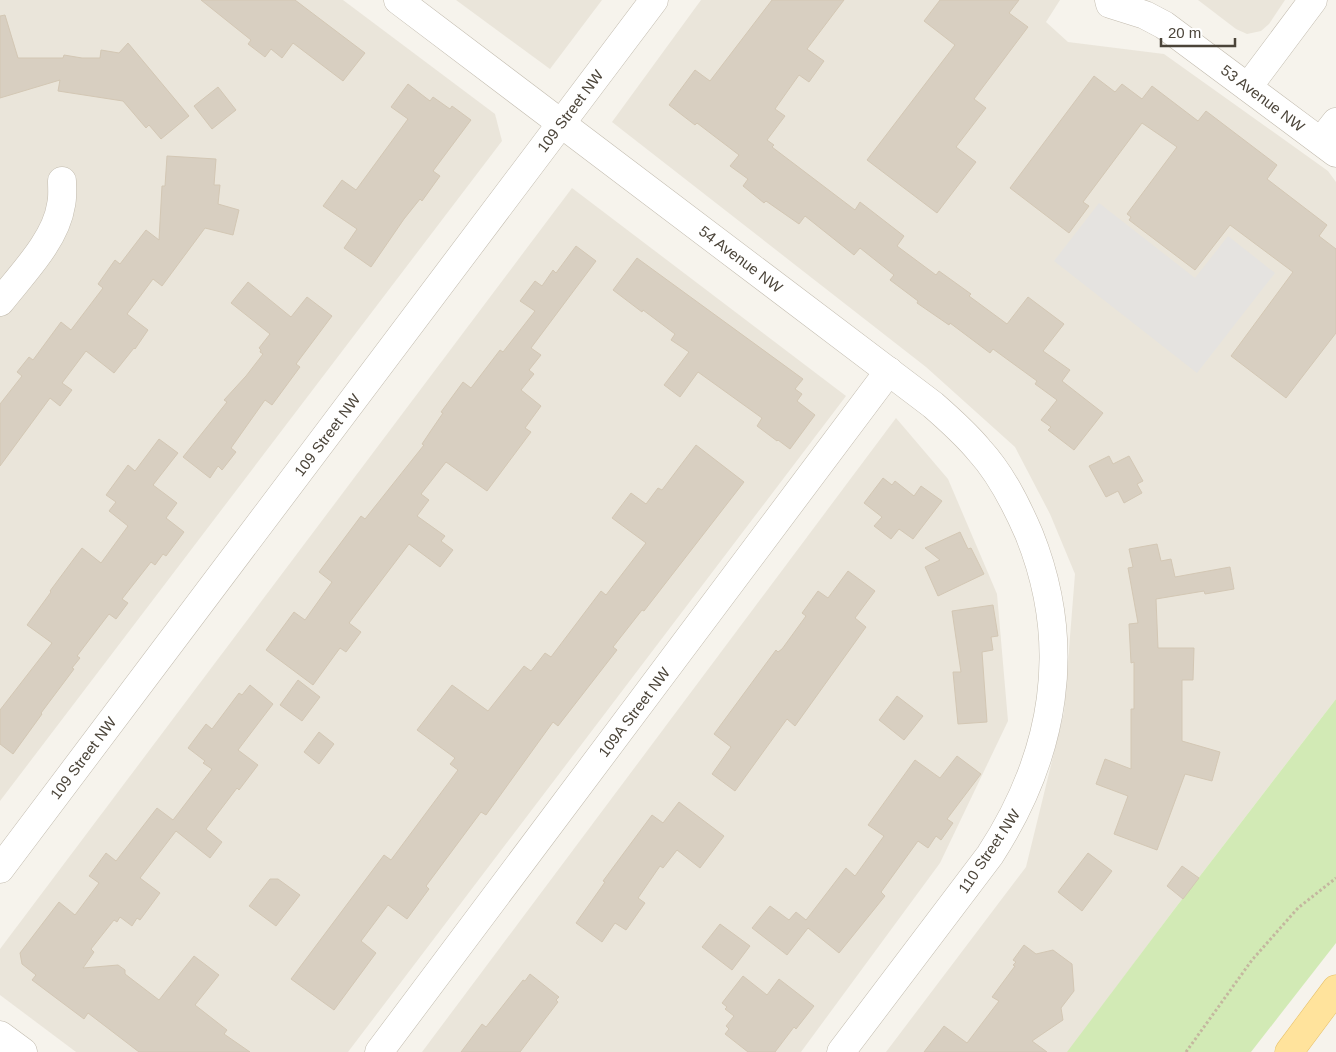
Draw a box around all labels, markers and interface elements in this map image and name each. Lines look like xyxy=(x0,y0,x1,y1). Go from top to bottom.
scale bar xyxy=(1161,15,1235,47)
text: 20 m xyxy=(1168,24,1201,41)
street label: 53 Avenue NW xyxy=(1218,61,1309,135)
street label: 109 Street NW xyxy=(534,66,607,155)
street label: 54 Avenue NW xyxy=(696,222,787,296)
street label: 109 Street NW xyxy=(291,390,364,479)
street label: 109A Street NW xyxy=(595,663,674,760)
street label: 109 Street NW xyxy=(47,713,120,802)
street label: 110 Street NW xyxy=(955,805,1024,896)

